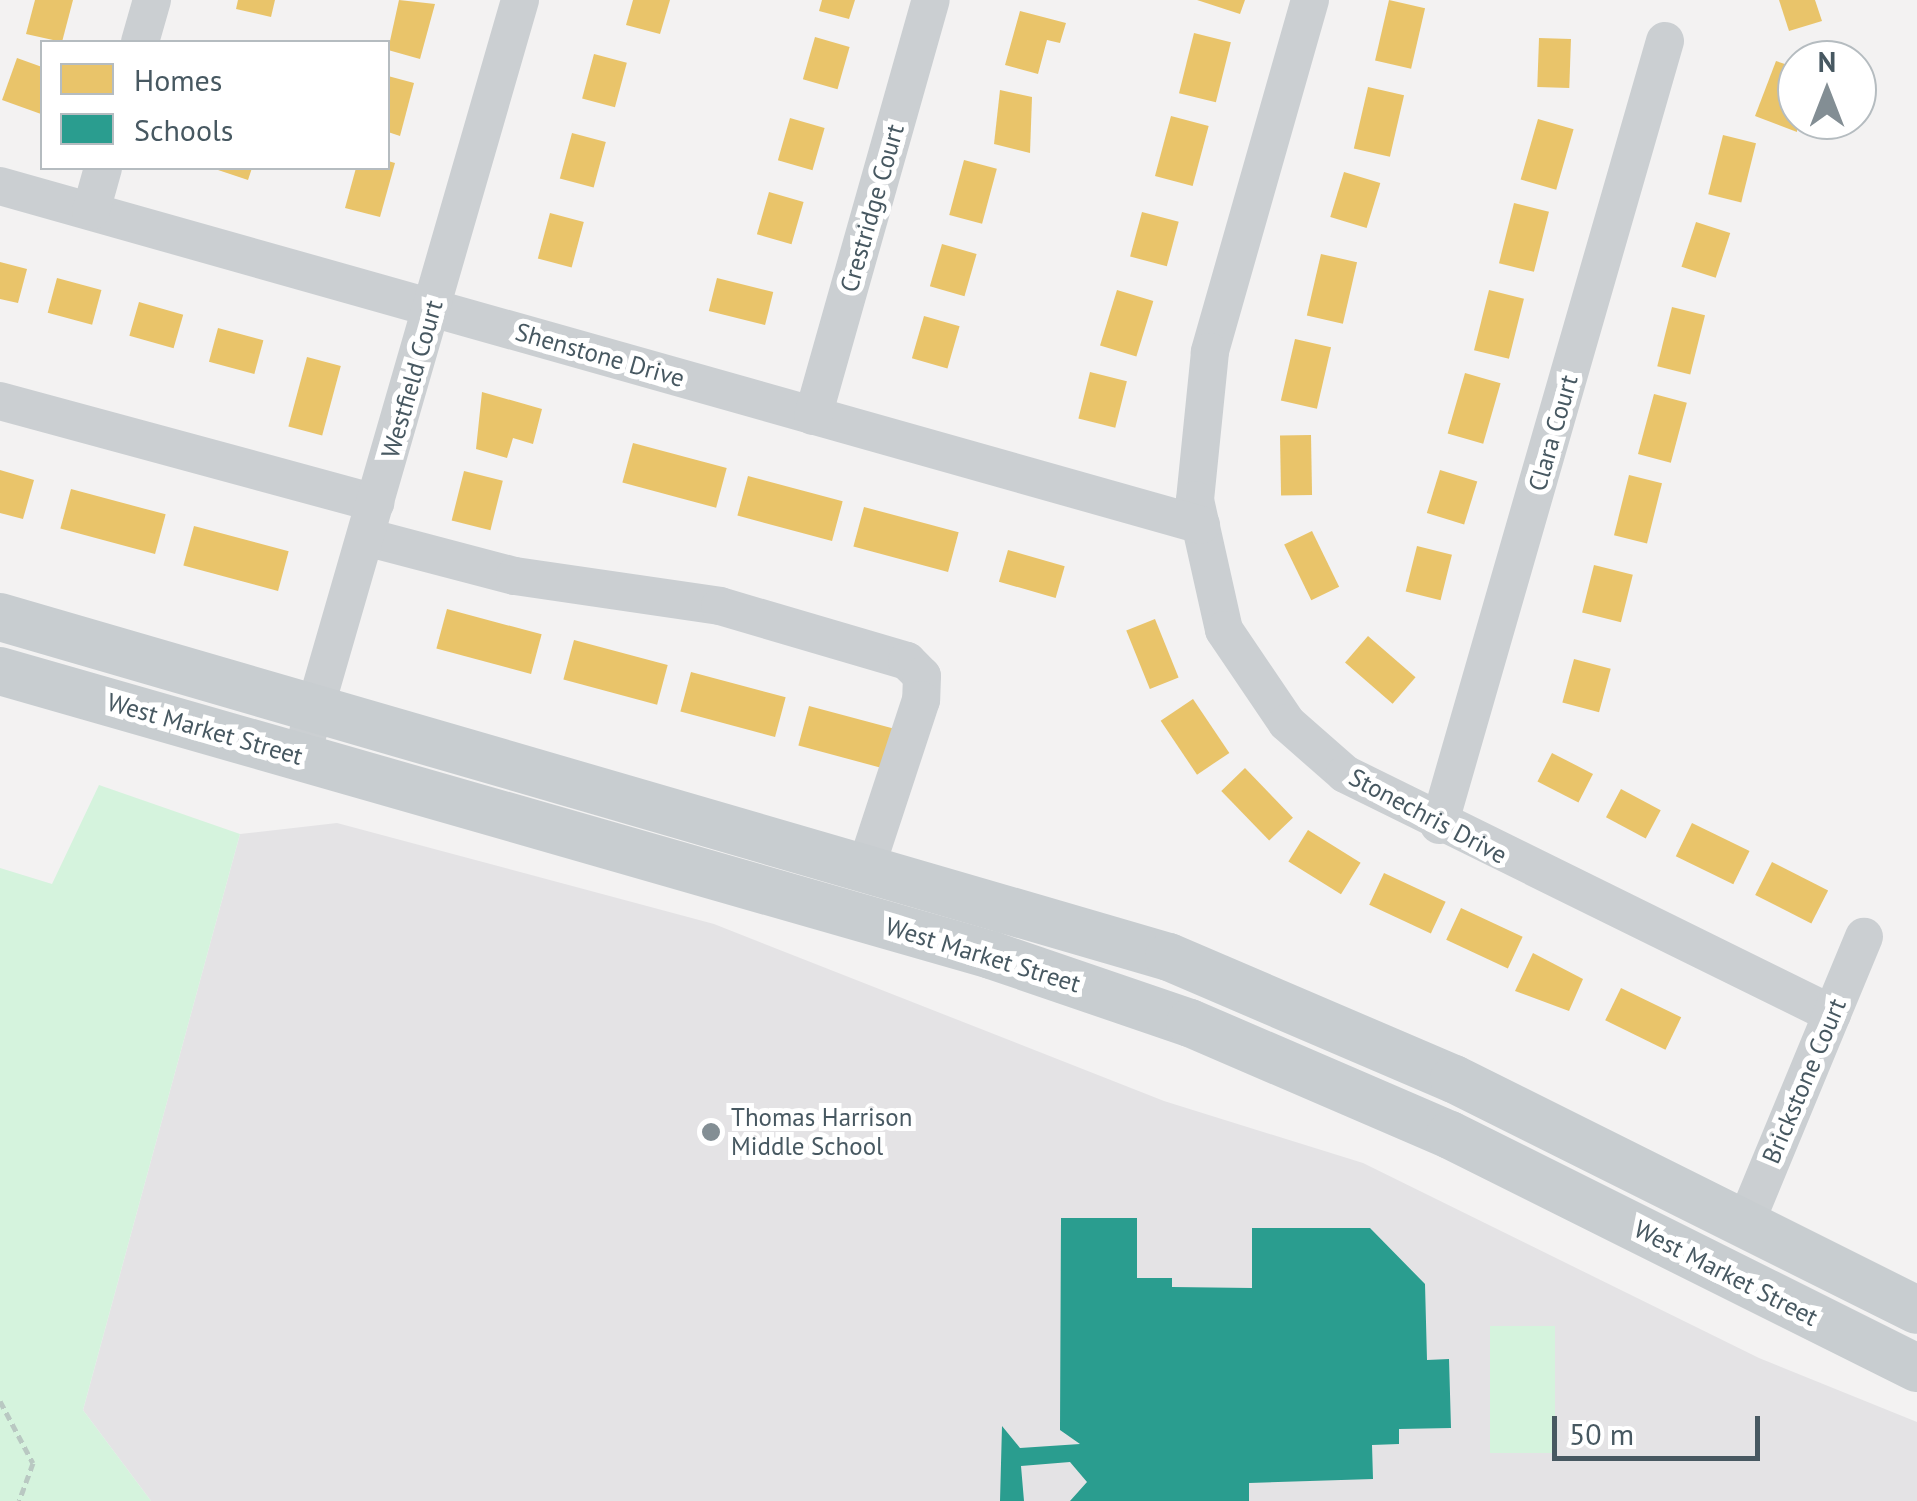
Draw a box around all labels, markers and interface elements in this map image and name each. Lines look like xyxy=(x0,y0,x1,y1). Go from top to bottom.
legend xyxy=(40,40,390,170)
north arrow xyxy=(1777,40,1877,140)
text: N xyxy=(1818,43,1836,80)
text: Homes xyxy=(134,60,222,99)
text: Schools xyxy=(134,110,233,149)
street label: Crestridge Court xyxy=(834,120,910,296)
street label: Westfield Court xyxy=(375,297,449,461)
street label: Shenstone Drive xyxy=(512,317,688,393)
street label: Clara Court xyxy=(1522,371,1584,495)
street label: West Market Street xyxy=(104,687,306,771)
street label: Stonechris Drive xyxy=(1344,762,1512,870)
street label: West Market Street xyxy=(882,911,1084,999)
street label: Brickstone Court xyxy=(1756,994,1852,1168)
place label: Thomas Harrison Middle School xyxy=(731,1103,912,1162)
marker: Thomas Harrison Middle School xyxy=(700,1121,722,1143)
street label: West Market Street xyxy=(1629,1214,1823,1332)
scale bar xyxy=(1557,1396,1764,1458)
text: 50 m xyxy=(1569,1414,1634,1453)

